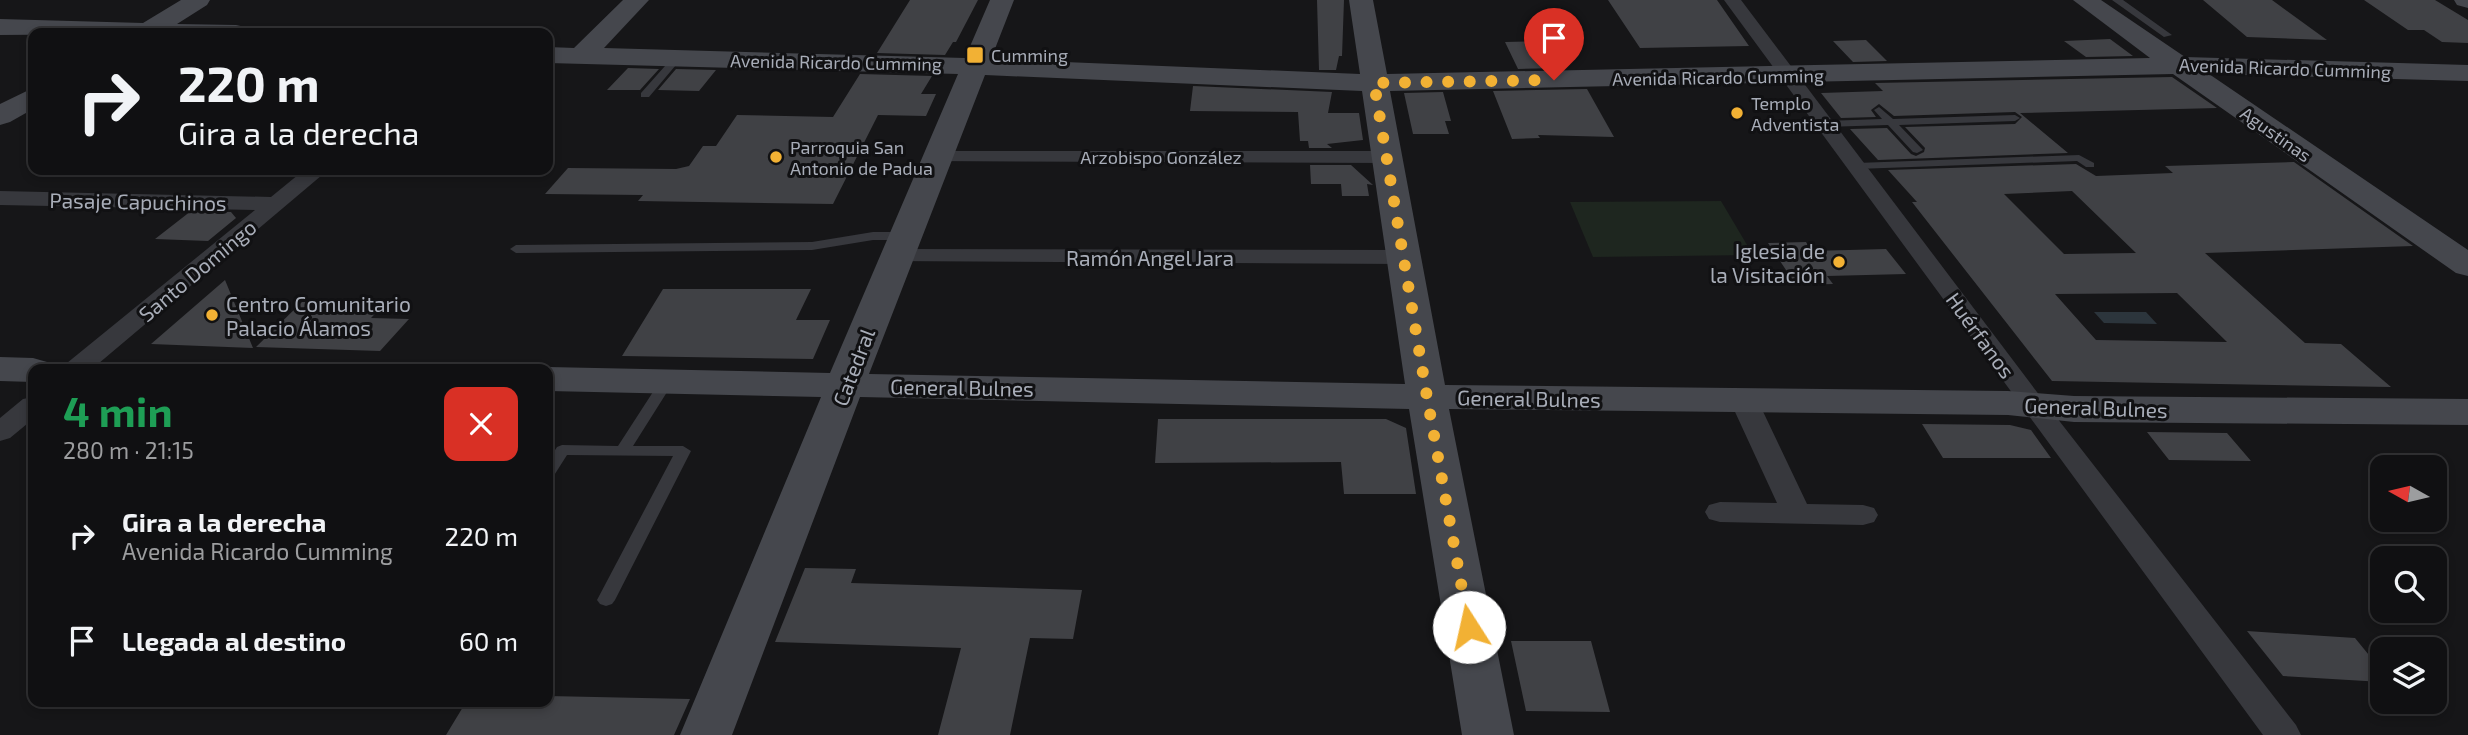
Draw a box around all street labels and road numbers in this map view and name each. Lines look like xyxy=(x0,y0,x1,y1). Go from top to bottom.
street label: Avenida Ricardo Cumming xyxy=(730,49,942,75)
street label: Avenida Ricardo Cumming xyxy=(2179,53,2391,83)
street label: Avenida Ricardo Cumming xyxy=(1612,64,1824,90)
street label: Agustinas xyxy=(2236,102,2316,166)
street label: Arzobispo González xyxy=(1080,146,1242,168)
street label: Pasaje Capuchinos xyxy=(49,187,227,216)
street label: Santo Domingo xyxy=(133,214,261,326)
street label: Ramón Angel Jara xyxy=(1066,245,1234,270)
street label: Huérfanos xyxy=(1941,287,2021,383)
street label: Catedral xyxy=(827,324,879,409)
street label: General Bulnes xyxy=(890,373,1034,401)
street label: General Bulnes xyxy=(1457,384,1601,412)
street label: General Bulnes xyxy=(2024,392,2168,422)

